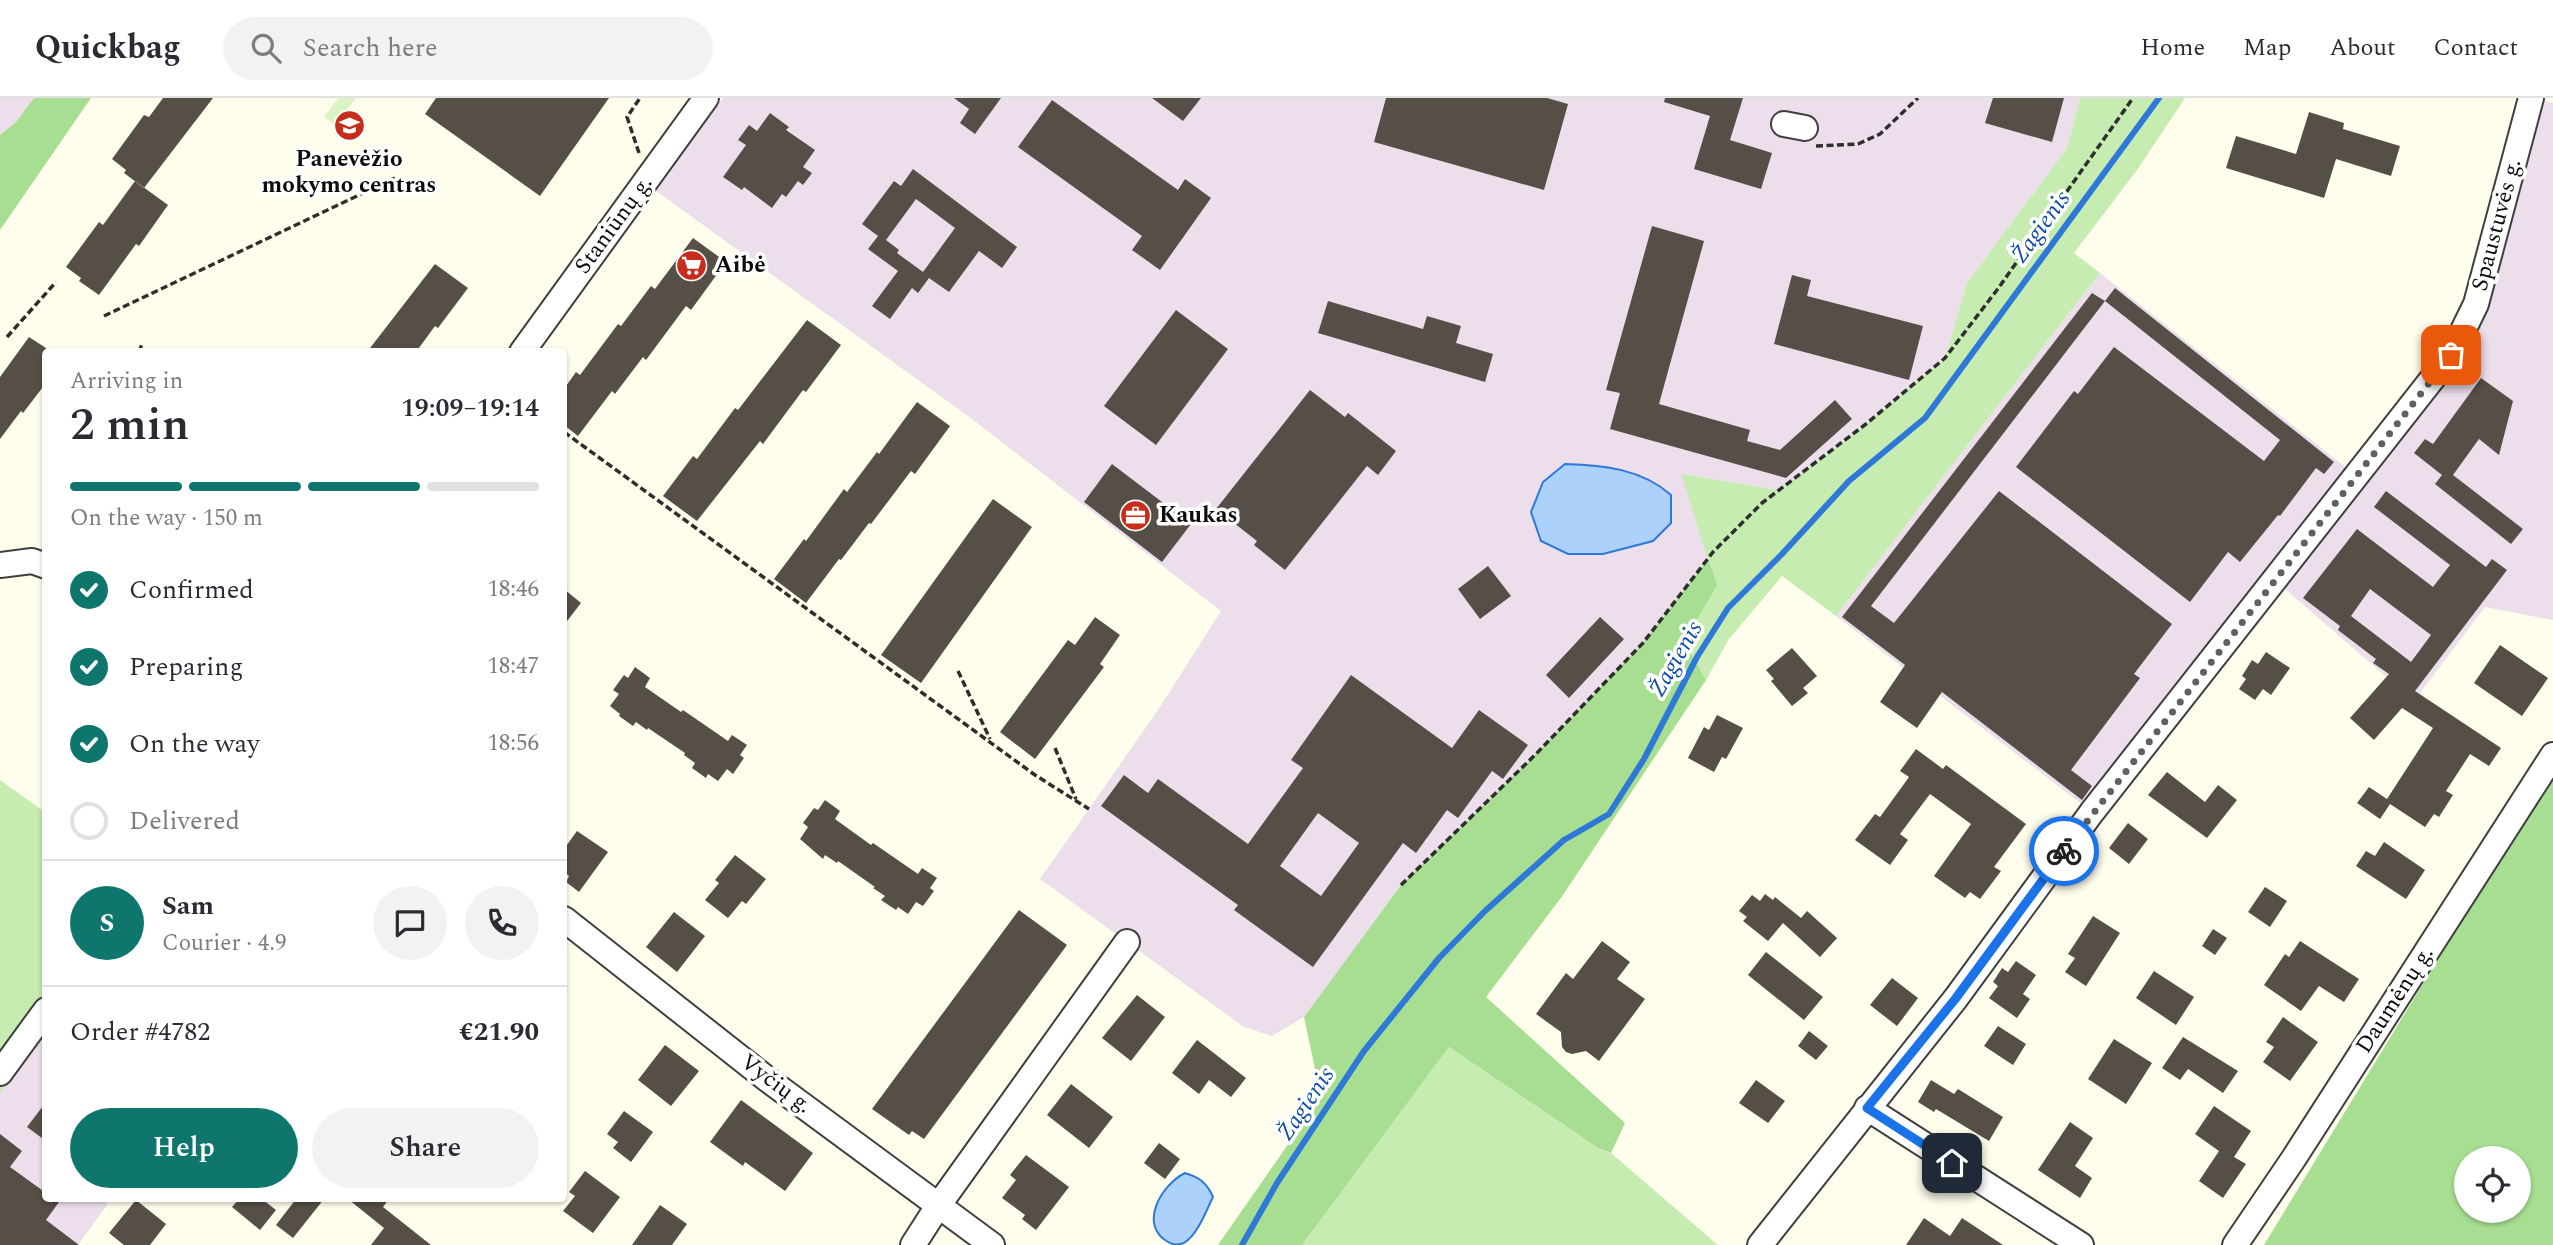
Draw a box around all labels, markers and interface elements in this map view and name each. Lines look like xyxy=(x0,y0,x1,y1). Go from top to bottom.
search box xyxy=(223,17,713,80)
text: Quickbag xyxy=(35,23,181,73)
text: Search here xyxy=(303,28,438,68)
icon: search xyxy=(247,29,285,67)
text: Home xyxy=(2140,30,2205,66)
text: Map xyxy=(2243,30,2291,66)
text: About xyxy=(2329,30,2395,66)
text: Contact xyxy=(2433,30,2518,66)
school or university icon: Panevėžio mokymo centras xyxy=(332,108,366,142)
place label: Panevėžio mokymo centras xyxy=(262,142,436,203)
street label: Spaustuvės g. xyxy=(2463,155,2531,295)
street label: Staniūnų g. xyxy=(566,168,662,282)
water label: Žagienis xyxy=(2002,183,2080,271)
supermarket icon: Aibė xyxy=(675,248,709,282)
place label: Aibė xyxy=(715,248,766,283)
pin xyxy=(2421,325,2481,385)
icon: bag xyxy=(2432,336,2470,374)
text: Arriving in xyxy=(70,364,183,399)
text: 19:09–19:14 xyxy=(401,388,539,428)
text: 2 min xyxy=(70,390,189,460)
office icon: Kaukas xyxy=(1119,498,1153,532)
place label: Kaukas xyxy=(1159,498,1238,533)
text: On the way · 150 m xyxy=(70,501,263,536)
text: Confirmed xyxy=(129,570,254,610)
icon: check xyxy=(70,571,108,609)
text: 18:46 xyxy=(487,572,539,607)
water label: Žagienis xyxy=(1640,614,1712,704)
text: Preparing xyxy=(129,647,243,687)
icon: check xyxy=(70,648,108,686)
text: 18:47 xyxy=(487,649,539,684)
text: On the way xyxy=(129,724,260,764)
icon: check xyxy=(70,725,108,763)
text: 18:56 xyxy=(487,726,539,761)
text: Delivered xyxy=(129,801,240,841)
courier xyxy=(2029,816,2099,886)
icon: bike xyxy=(2045,832,2083,870)
text: Sam xyxy=(162,886,214,926)
button: chat xyxy=(373,886,447,960)
button: phone xyxy=(465,886,539,960)
text: S xyxy=(100,903,114,943)
text: Courier · 4.9 xyxy=(162,926,287,961)
street label: Daumėnų g. xyxy=(2347,939,2443,1061)
text: Order #4782 xyxy=(70,1012,210,1052)
text: €21.90 xyxy=(459,1012,539,1052)
street label: Vyčių g. xyxy=(733,1045,819,1123)
water label: Žagienis xyxy=(1268,1059,1344,1148)
button: Help xyxy=(70,1108,298,1188)
button: Share xyxy=(312,1108,539,1188)
pin xyxy=(1922,1133,1982,1193)
icon: home xyxy=(1933,1144,1971,1182)
map controls xyxy=(2454,1146,2531,1223)
button: locate xyxy=(2454,1146,2531,1223)

